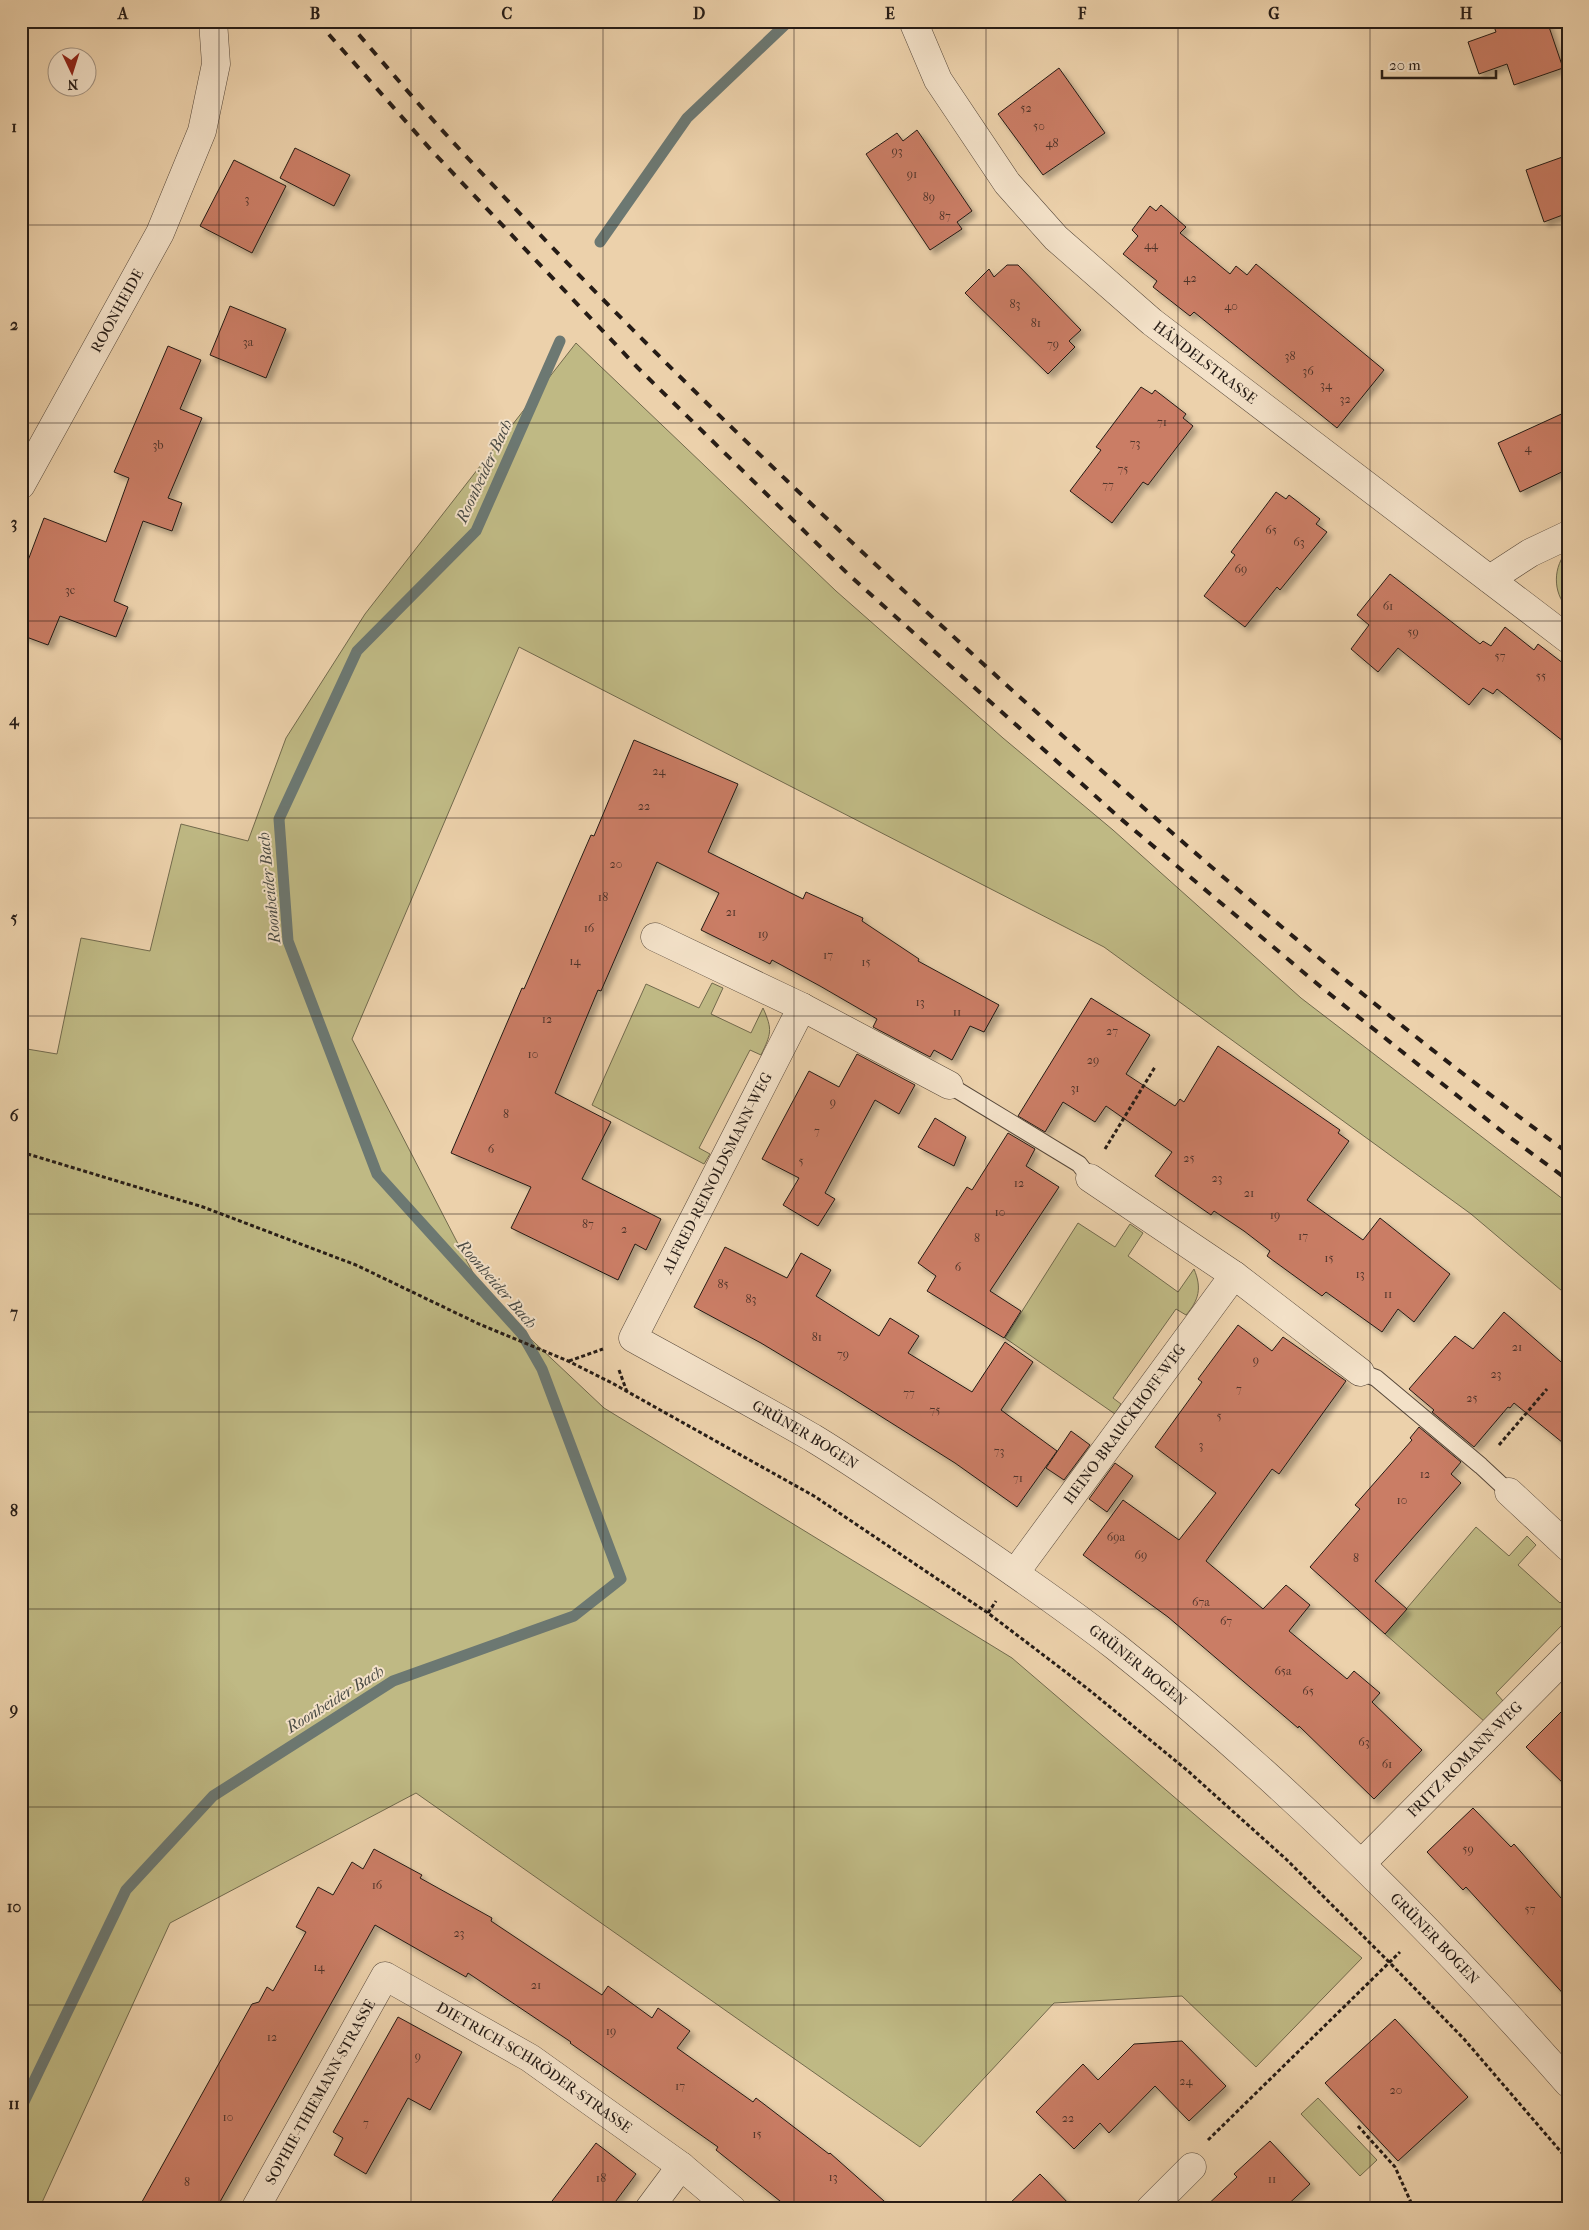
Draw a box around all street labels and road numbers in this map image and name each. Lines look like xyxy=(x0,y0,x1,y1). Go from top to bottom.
street label: ROONHEIDE xyxy=(87,266,147,356)
street label: HÄNDELSTRASSE xyxy=(1150,317,1260,408)
street label: ALFRED-REINOLDSMANN-WEG xyxy=(658,1069,776,1278)
street label: HEINO-BRAUCKHOFF-WEG xyxy=(1060,1340,1190,1508)
street label: GRÜNER BOGEN xyxy=(749,1396,862,1473)
street label: GRÜNER BOGEN xyxy=(1085,1621,1191,1710)
street label: FRITZ-ROMANN-WEG xyxy=(1404,1697,1526,1821)
street label: GRÜNER BOGEN xyxy=(1386,1889,1483,1988)
street label: SOPHIE-THIEMANN-STRASSE xyxy=(261,1996,379,2188)
street label: DIETRICH-SCHRÖDER-STRASSE xyxy=(433,1998,635,2137)

